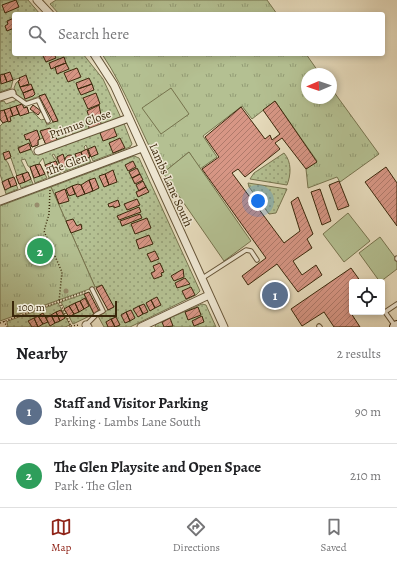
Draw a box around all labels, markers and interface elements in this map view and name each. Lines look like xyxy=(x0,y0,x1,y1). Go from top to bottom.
search box xyxy=(12,12,385,56)
icon: search xyxy=(26,23,48,45)
text: Search here xyxy=(58,24,129,44)
north arrow xyxy=(301,68,337,104)
street label: Primus Close xyxy=(47,105,113,143)
street label: Lambs Lane South xyxy=(145,141,197,230)
street label: The Glen xyxy=(44,149,90,179)
your location xyxy=(248,191,268,211)
pin: 2 xyxy=(27,236,53,266)
map controls xyxy=(349,279,385,315)
button: locate xyxy=(349,279,385,315)
pin: 1 xyxy=(262,280,288,310)
scale bar xyxy=(12,299,117,318)
text: 100 m xyxy=(18,300,45,315)
text: Nearby xyxy=(16,342,67,365)
text: 2 results xyxy=(337,345,381,362)
text: Staff and Visitor Parking xyxy=(54,393,208,413)
text: 1 xyxy=(27,403,31,420)
text: 90 m xyxy=(355,403,381,420)
text: Parking · Lambs Lane South xyxy=(54,413,201,430)
text: The Glen Playsite and Open Space xyxy=(54,457,261,477)
text: 2 xyxy=(26,467,32,484)
text: 210 m xyxy=(350,467,381,484)
text: Park · The Glen xyxy=(54,477,132,494)
tab: Map xyxy=(50,516,72,555)
tab: Directions xyxy=(173,516,220,555)
tab: Saved xyxy=(321,516,347,555)

